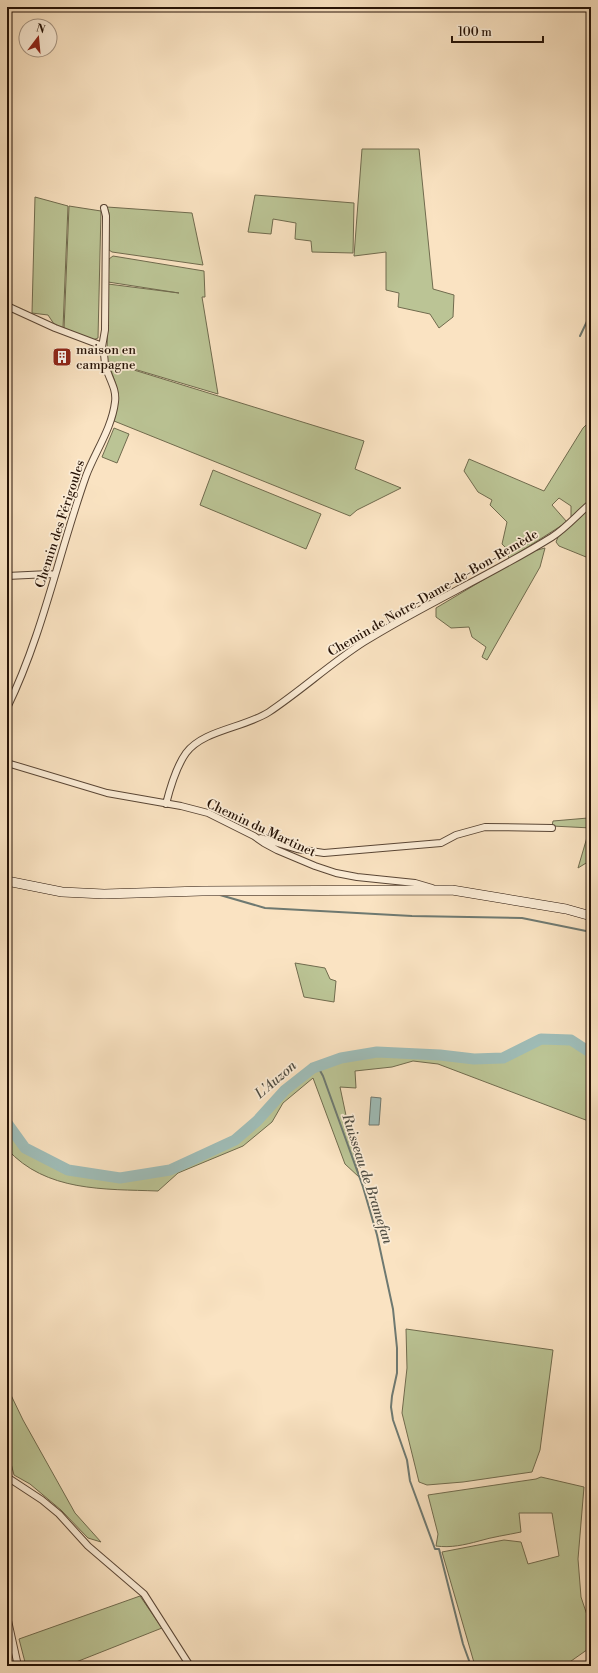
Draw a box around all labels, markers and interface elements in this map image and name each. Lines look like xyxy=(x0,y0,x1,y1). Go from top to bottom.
north arrow xyxy=(18,18,58,58)
scale bar xyxy=(452,18,543,44)
text: N xyxy=(34,21,47,37)
text: 100 m xyxy=(458,25,492,40)
place label: maison en campagne xyxy=(76,342,136,373)
building icon: maison en campagne xyxy=(51,346,73,368)
street label: Chemin des Férigoules xyxy=(32,458,88,590)
street label: Chemin de Notre-Dame-de-Bon-Remède xyxy=(325,526,541,660)
street label: Chemin du Martinet xyxy=(204,796,319,860)
water label: L'Auzon xyxy=(251,1057,301,1104)
water label: Ruisseau de Bramefan xyxy=(337,1111,397,1246)

